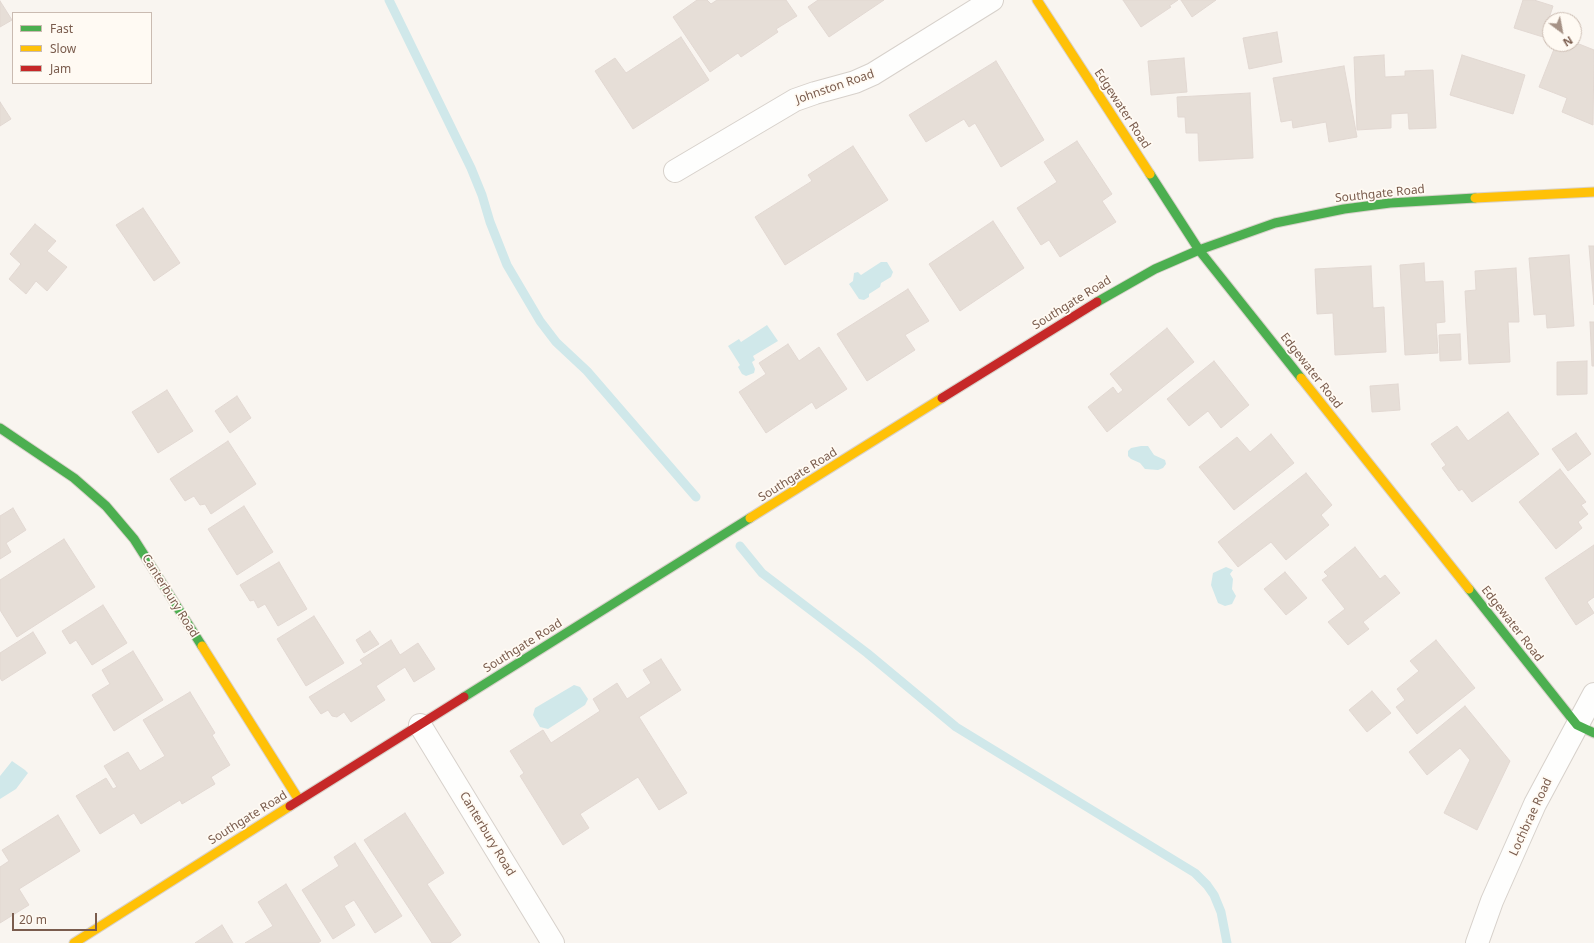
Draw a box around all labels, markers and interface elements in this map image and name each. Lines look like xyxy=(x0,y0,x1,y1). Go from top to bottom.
legend xyxy=(12,12,152,84)
north arrow xyxy=(1542,12,1582,52)
text: Fast xyxy=(50,20,73,37)
text: N xyxy=(1560,33,1576,50)
text: Slow xyxy=(50,40,76,57)
text: Jam xyxy=(50,60,71,77)
street label: Edgewater Road xyxy=(1091,66,1153,152)
street label: Johnston Road xyxy=(794,67,876,107)
street label: Southgate Road xyxy=(1334,182,1426,206)
street label: Southgate Road xyxy=(1030,273,1114,333)
street label: Edgewater Road xyxy=(1277,330,1345,412)
street label: Southgate Road xyxy=(756,445,840,505)
street label: Canterbury Road xyxy=(139,552,201,640)
street label: Edgewater Road xyxy=(1478,583,1546,665)
street label: Southgate Road xyxy=(481,616,565,676)
street label: Lochbrae Road xyxy=(1507,776,1555,858)
street label: Southgate Road xyxy=(206,788,290,848)
street label: Canterbury Road xyxy=(456,789,518,879)
scale bar xyxy=(14,905,99,931)
text: 20 m xyxy=(19,911,47,928)

